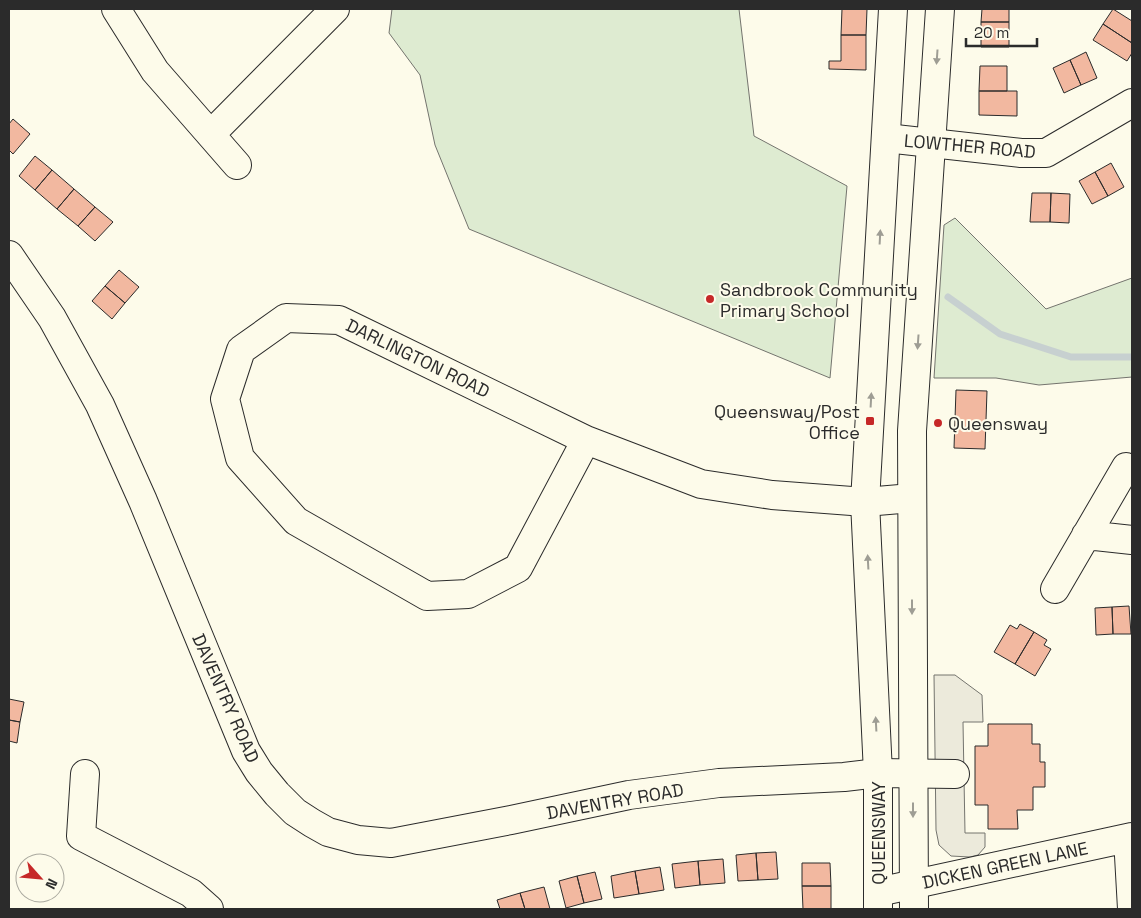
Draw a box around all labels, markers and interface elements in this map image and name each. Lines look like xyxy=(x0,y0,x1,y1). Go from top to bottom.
scale bar xyxy=(966,15,1037,47)
text: 20 m xyxy=(974,23,1009,42)
one-way arrow xyxy=(932,50,940,66)
street label: LOWTHER ROAD xyxy=(903,129,1037,163)
one-way arrow xyxy=(877,229,885,245)
place label: Sandbrook Community Primary School xyxy=(720,278,918,322)
marker: Sandbrook Community Primary School xyxy=(704,293,716,305)
street label: DARLINGTON ROAD xyxy=(342,313,494,403)
one-way arrow xyxy=(913,334,921,350)
one-way arrow xyxy=(868,391,876,407)
place label: Queensway/Post Office xyxy=(714,400,860,444)
place label: Queensway xyxy=(948,412,1048,435)
marker: Queensway/Post Office xyxy=(864,415,876,427)
marker: Queensway xyxy=(932,417,944,429)
one-way arrow xyxy=(864,554,872,570)
one-way arrow xyxy=(908,600,916,616)
street label: DAVENTRY ROAD xyxy=(187,630,265,766)
one-way arrow xyxy=(872,716,880,732)
street label: DAVENTRY ROAD xyxy=(545,778,685,824)
street label: QUEENSWAY xyxy=(867,781,890,885)
one-way arrow xyxy=(909,802,917,818)
street label: DICKEN GREEN LANE xyxy=(920,836,1090,894)
north arrow xyxy=(15,853,65,903)
text: N xyxy=(41,876,62,892)

